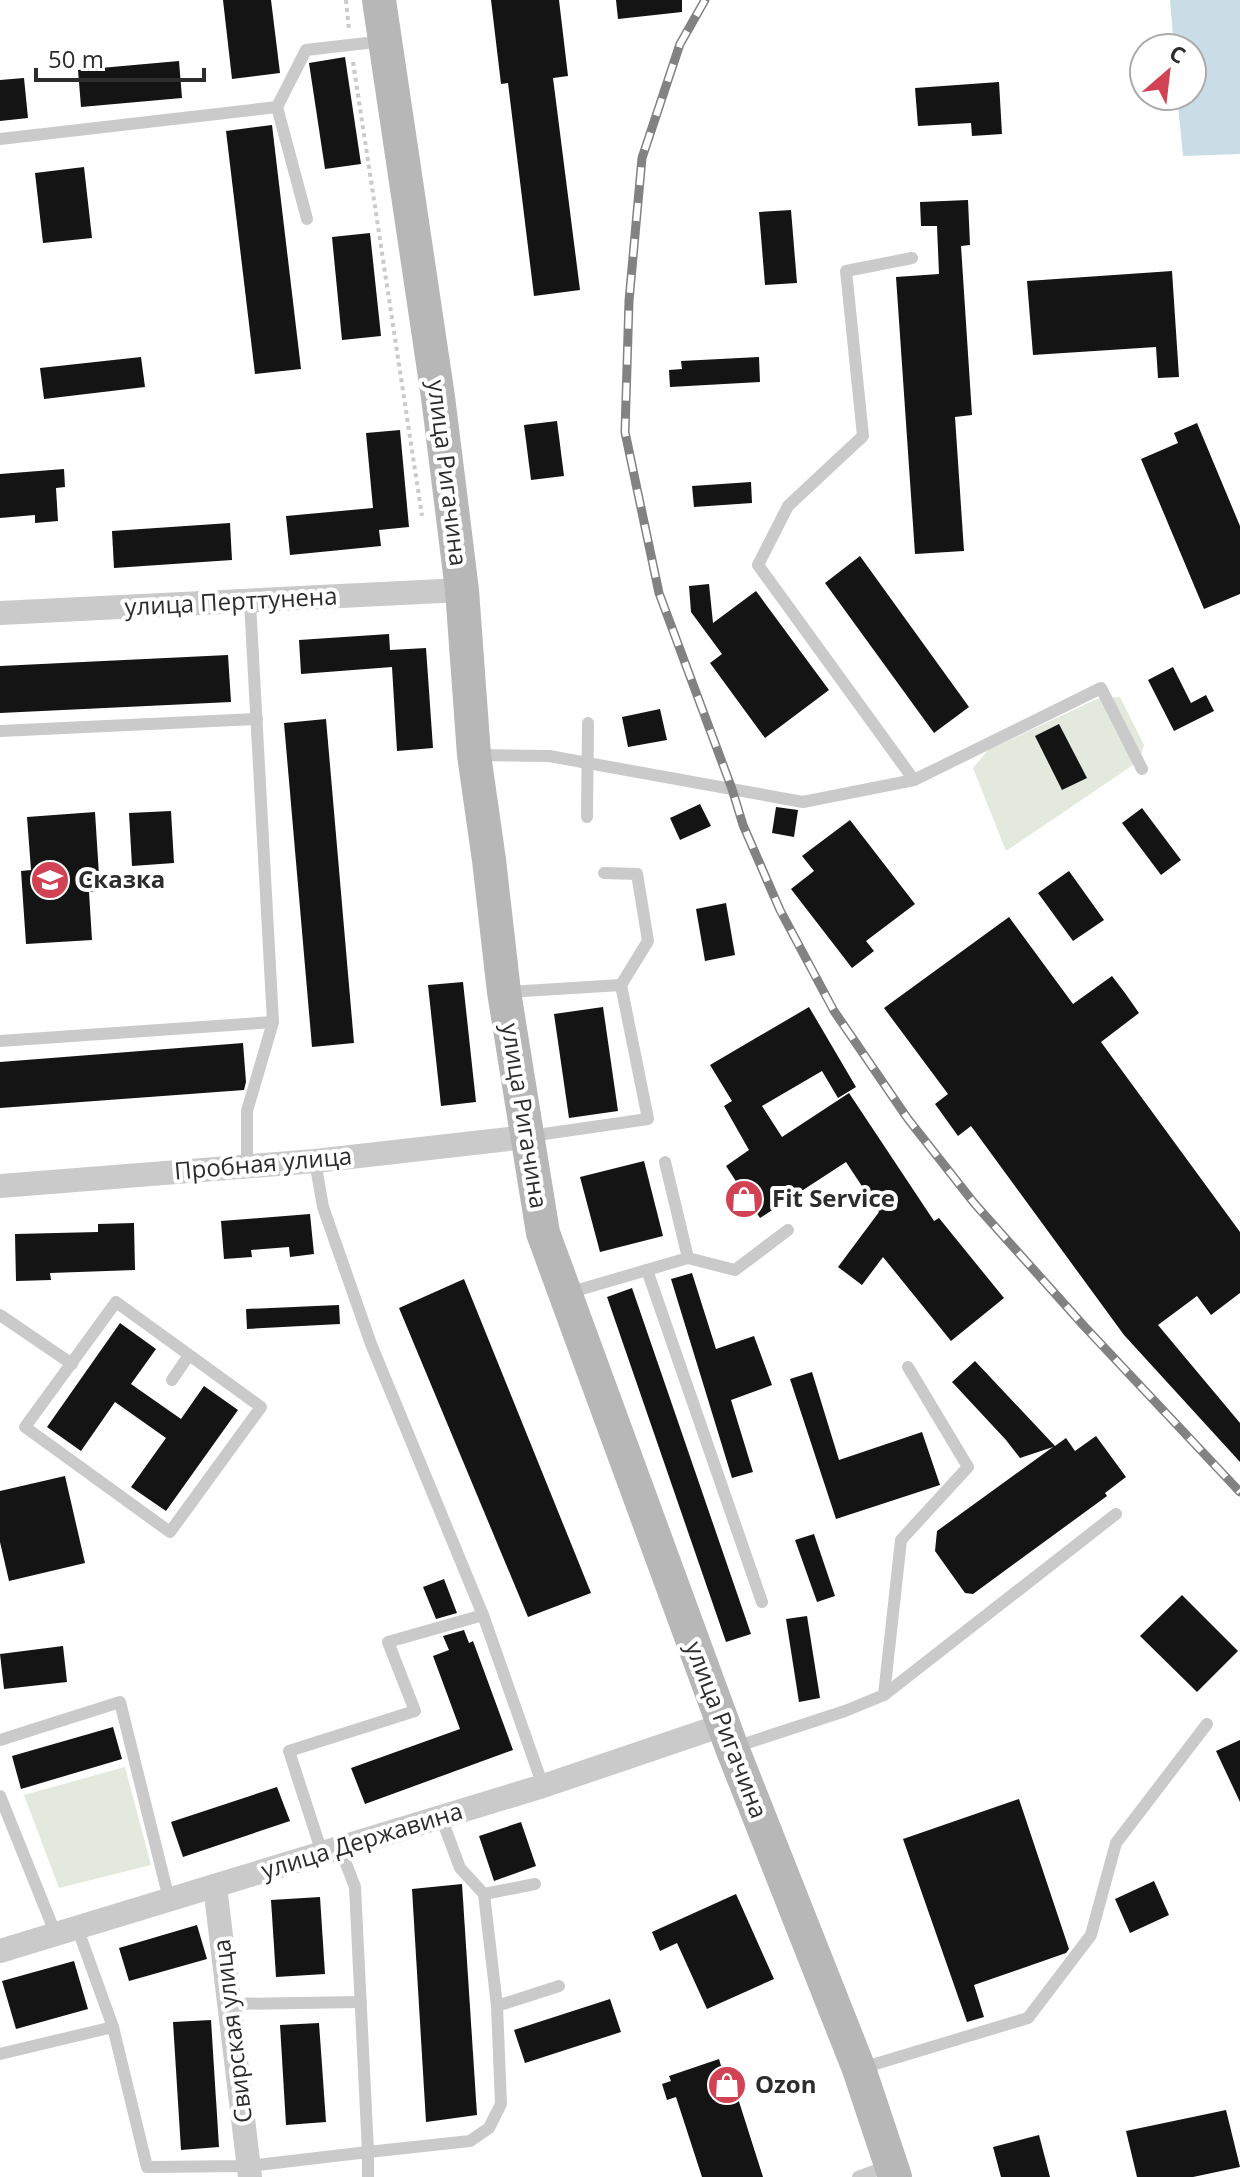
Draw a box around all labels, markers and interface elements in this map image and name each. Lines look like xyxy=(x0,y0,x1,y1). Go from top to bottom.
scale bar xyxy=(36,32,204,82)
north arrow xyxy=(1128,32,1208,112)
text: С xyxy=(1165,37,1191,70)
text: 50 m xyxy=(48,42,104,75)
street label: улица Ригачина xyxy=(421,378,476,568)
street label: улица Перттунена xyxy=(124,578,338,623)
school or university icon: Сказка xyxy=(29,859,71,901)
place label: Сказка xyxy=(78,862,165,895)
street label: улица Ригачина xyxy=(495,1021,556,1211)
street label: Пробная улица xyxy=(173,1138,353,1187)
shop icon: Fit Service xyxy=(723,1178,765,1220)
place label: Fit Service xyxy=(772,1181,895,1214)
street label: улица Ригачина xyxy=(678,1636,776,1823)
street label: улица Державина xyxy=(257,1793,466,1886)
street label: Свирская улица xyxy=(204,1937,259,2125)
shop icon: Ozon xyxy=(706,2064,748,2106)
place label: Ozon xyxy=(755,2067,816,2100)

